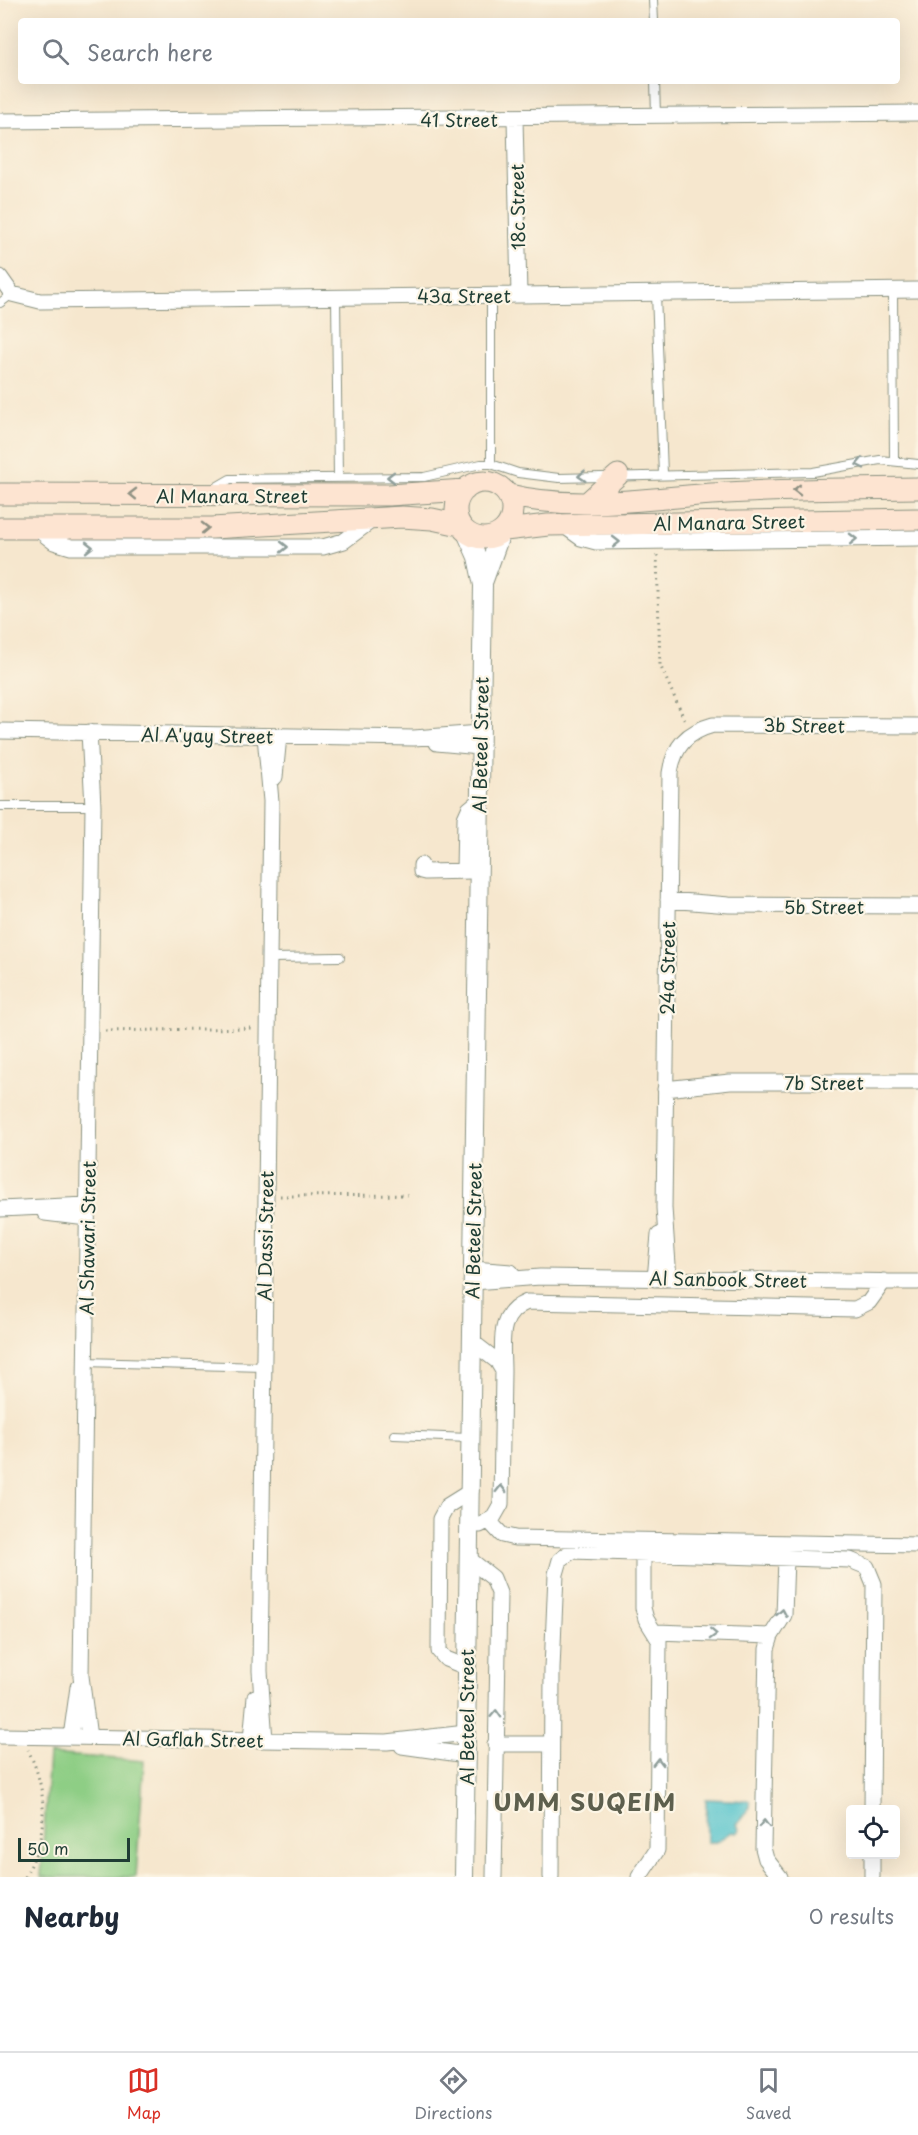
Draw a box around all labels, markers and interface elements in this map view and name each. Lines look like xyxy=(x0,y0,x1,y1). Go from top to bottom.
search box xyxy=(18,18,900,84)
icon: search xyxy=(39,35,72,68)
text: Search here xyxy=(87,35,213,68)
street label: 41 Street xyxy=(420,106,498,133)
street label: 18c Street xyxy=(503,163,531,250)
street label: 43a Street xyxy=(417,282,511,309)
one-way arrow xyxy=(855,457,865,470)
one-way arrow xyxy=(577,470,586,483)
one-way arrow xyxy=(386,471,395,483)
street label: Al Manara Street xyxy=(156,482,308,509)
one-way arrow xyxy=(792,484,801,497)
one-way arrow xyxy=(129,488,138,501)
street label: Al Manara Street xyxy=(653,507,805,537)
one-way arrow xyxy=(201,522,210,535)
one-way arrow xyxy=(849,533,858,545)
one-way arrow xyxy=(612,536,621,548)
one-way arrow xyxy=(84,541,93,553)
one-way arrow xyxy=(279,541,288,553)
street label: Al Beteel Street xyxy=(465,677,495,813)
street label: 3b Street xyxy=(763,711,845,739)
street label: Al A'yay Street xyxy=(141,720,273,750)
street label: 5b Street xyxy=(784,893,864,920)
street label: 24a Street xyxy=(653,921,681,1015)
street label: 7b Street xyxy=(784,1069,864,1096)
street label: Al Shawari Street xyxy=(72,1160,102,1316)
street label: Al Beteel Street xyxy=(458,1163,488,1299)
street label: Al Dassi Street xyxy=(250,1171,280,1301)
street label: Al Sanbook Street xyxy=(649,1264,807,1294)
one-way arrow xyxy=(495,1484,507,1493)
one-way arrow xyxy=(775,1608,788,1618)
one-way arrow xyxy=(709,1628,718,1641)
street label: Al Beteel Street xyxy=(453,1649,480,1785)
one-way arrow xyxy=(490,1709,502,1718)
street label: Al Gaflah Street xyxy=(122,1724,264,1754)
one-way arrow xyxy=(652,1758,664,1767)
district label: UMM SUQEIM xyxy=(493,1783,677,1819)
map controls xyxy=(846,1805,900,1859)
button: locate xyxy=(846,1805,900,1859)
one-way arrow xyxy=(757,1820,770,1829)
scale bar xyxy=(18,1835,130,1862)
text: 50 m xyxy=(27,1836,68,1860)
text: Nearby xyxy=(24,1897,119,1936)
text: 0 results xyxy=(809,1901,894,1931)
tab: Map xyxy=(127,2064,161,2124)
tab: Directions xyxy=(414,2064,492,2124)
tab: Saved xyxy=(746,2064,791,2124)

